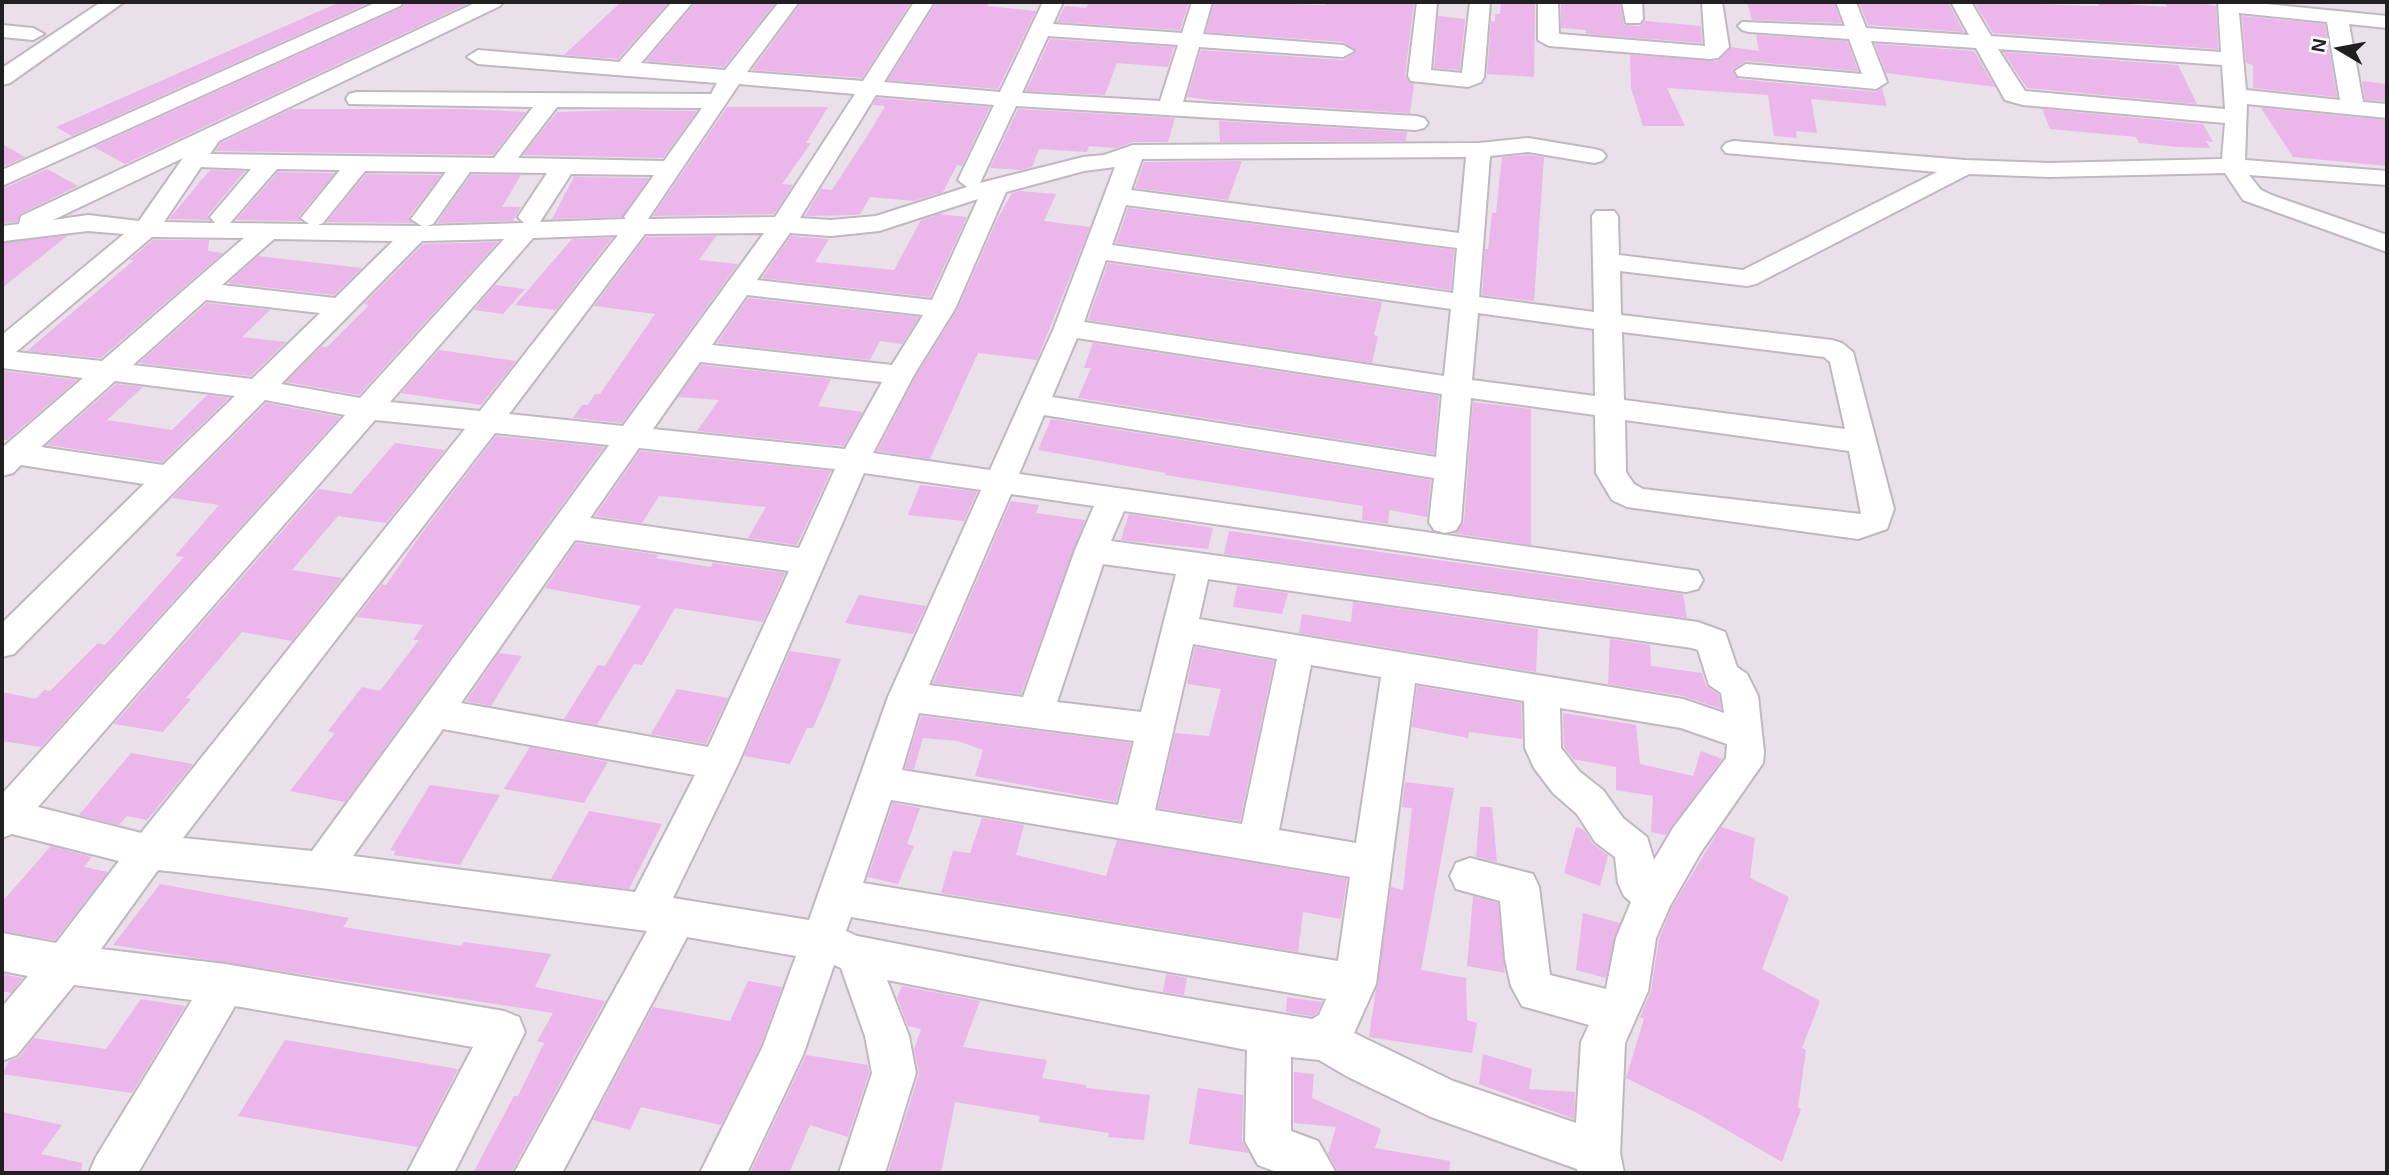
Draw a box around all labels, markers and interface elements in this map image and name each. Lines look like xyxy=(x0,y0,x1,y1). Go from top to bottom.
north arrow xyxy=(2305,14,2375,84)
text: N xyxy=(2307,37,2330,54)

